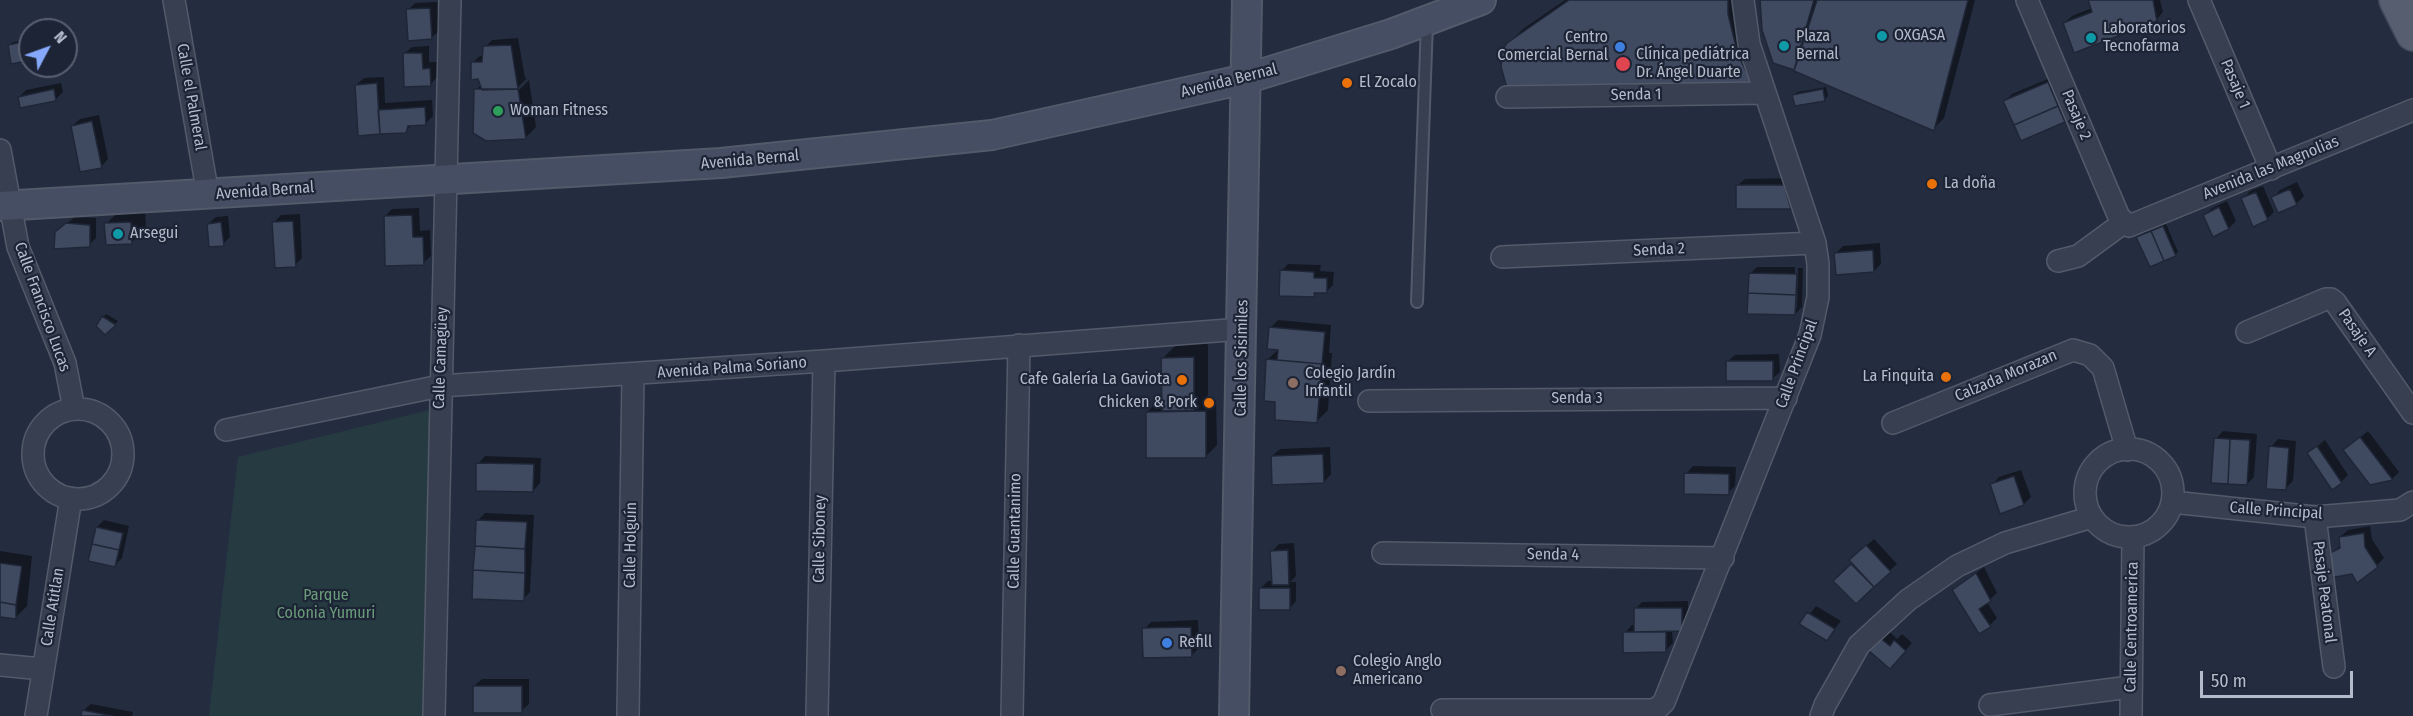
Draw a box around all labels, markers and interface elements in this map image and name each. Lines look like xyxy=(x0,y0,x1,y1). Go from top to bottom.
north arrow xyxy=(18,18,78,78)
place label: Laboratorios Tecnofarma xyxy=(2103,19,2186,57)
place label: OXGASA xyxy=(1894,26,1945,46)
text: N xyxy=(50,27,71,47)
place label: Plaza Bernal xyxy=(1796,27,1839,65)
place label: Centro Comercial Bernal xyxy=(1497,28,1608,66)
marker: OXGASA xyxy=(1875,29,1889,43)
marker: Laboratorios Tecnofarma xyxy=(2084,31,2098,45)
marker: Plaza Bernal xyxy=(1777,39,1791,53)
marker: Centro Comercial Bernal xyxy=(1613,40,1627,54)
street label: Calle el Palmeral xyxy=(172,42,210,152)
place label: Clínica pediátrica Dr. Ángel Duarte xyxy=(1636,45,1749,83)
marker: Clínica pediátrica Dr. Ángel Duarte xyxy=(1614,55,1632,73)
street label: Pasaje 1 xyxy=(2216,56,2254,112)
street label: Avenida Bernal xyxy=(1179,60,1279,102)
place label: El Zocalo xyxy=(1359,73,1417,93)
marker: El Zocalo xyxy=(1340,76,1354,90)
street label: Senda 1 xyxy=(1610,85,1662,105)
street label: Pasaje 2 xyxy=(2057,87,2095,143)
place label: Woman Fitness xyxy=(510,101,608,121)
marker: Woman Fitness xyxy=(491,104,505,118)
street label: Avenida las Magnolias xyxy=(2200,132,2342,204)
street label: Avenida Bernal xyxy=(700,146,800,174)
place label: La doña xyxy=(1944,174,1996,194)
marker: La doña xyxy=(1925,177,1939,191)
street label: Avenida Bernal xyxy=(215,178,315,204)
place label: Arsegui xyxy=(130,224,178,244)
marker: Arsegui xyxy=(111,227,125,241)
street label: Senda 2 xyxy=(1633,239,1685,261)
street label: Calle Francisco Lucas xyxy=(10,240,74,374)
street label: Calle los Sisimiles xyxy=(1231,299,1253,417)
street label: Pasaje A xyxy=(2334,305,2380,361)
street label: Calle Camagüey xyxy=(430,307,452,409)
street label: Calle Principal xyxy=(1772,317,1822,411)
street label: Calzada Morazan xyxy=(1952,346,2060,406)
street label: Avenida Palma Soriano xyxy=(657,353,807,383)
place label: Colegio Jardín Infantil xyxy=(1305,364,1396,402)
place label: La Finquita xyxy=(1863,367,1934,387)
place label: Cafe Galería La Gaviota xyxy=(1020,370,1170,390)
marker: La Finquita xyxy=(1939,370,1953,384)
marker: Cafe Galería La Gaviota xyxy=(1175,373,1189,387)
marker: Colegio Jardín Infantil xyxy=(1286,376,1300,390)
street label: Senda 3 xyxy=(1551,389,1603,409)
place label: Chicken & Pork xyxy=(1099,393,1197,413)
marker: Chicken & Pork xyxy=(1202,396,1216,410)
street label: Calle Guantanimo xyxy=(1004,473,1026,589)
street label: Calle Siboney xyxy=(810,495,830,583)
street label: Calle Principal xyxy=(2229,498,2323,524)
street label: Calle Holguín xyxy=(621,502,641,588)
street label: Pasaje Peatonal xyxy=(2308,540,2340,644)
street label: Senda 4 xyxy=(1527,545,1579,565)
street label: Calle Centroamerica xyxy=(2121,562,2143,692)
street label: Calle Atitlan xyxy=(37,567,69,647)
park label: Parque Colonia Yumuri xyxy=(277,586,375,624)
place label: Refill xyxy=(1179,633,1212,653)
marker: Refill xyxy=(1160,636,1174,650)
place label: Colegio Anglo Americano xyxy=(1353,652,1442,690)
scale bar xyxy=(2203,659,2356,697)
marker: Colegio Anglo Americano xyxy=(1334,664,1348,678)
text: 50 m xyxy=(2211,670,2247,692)

